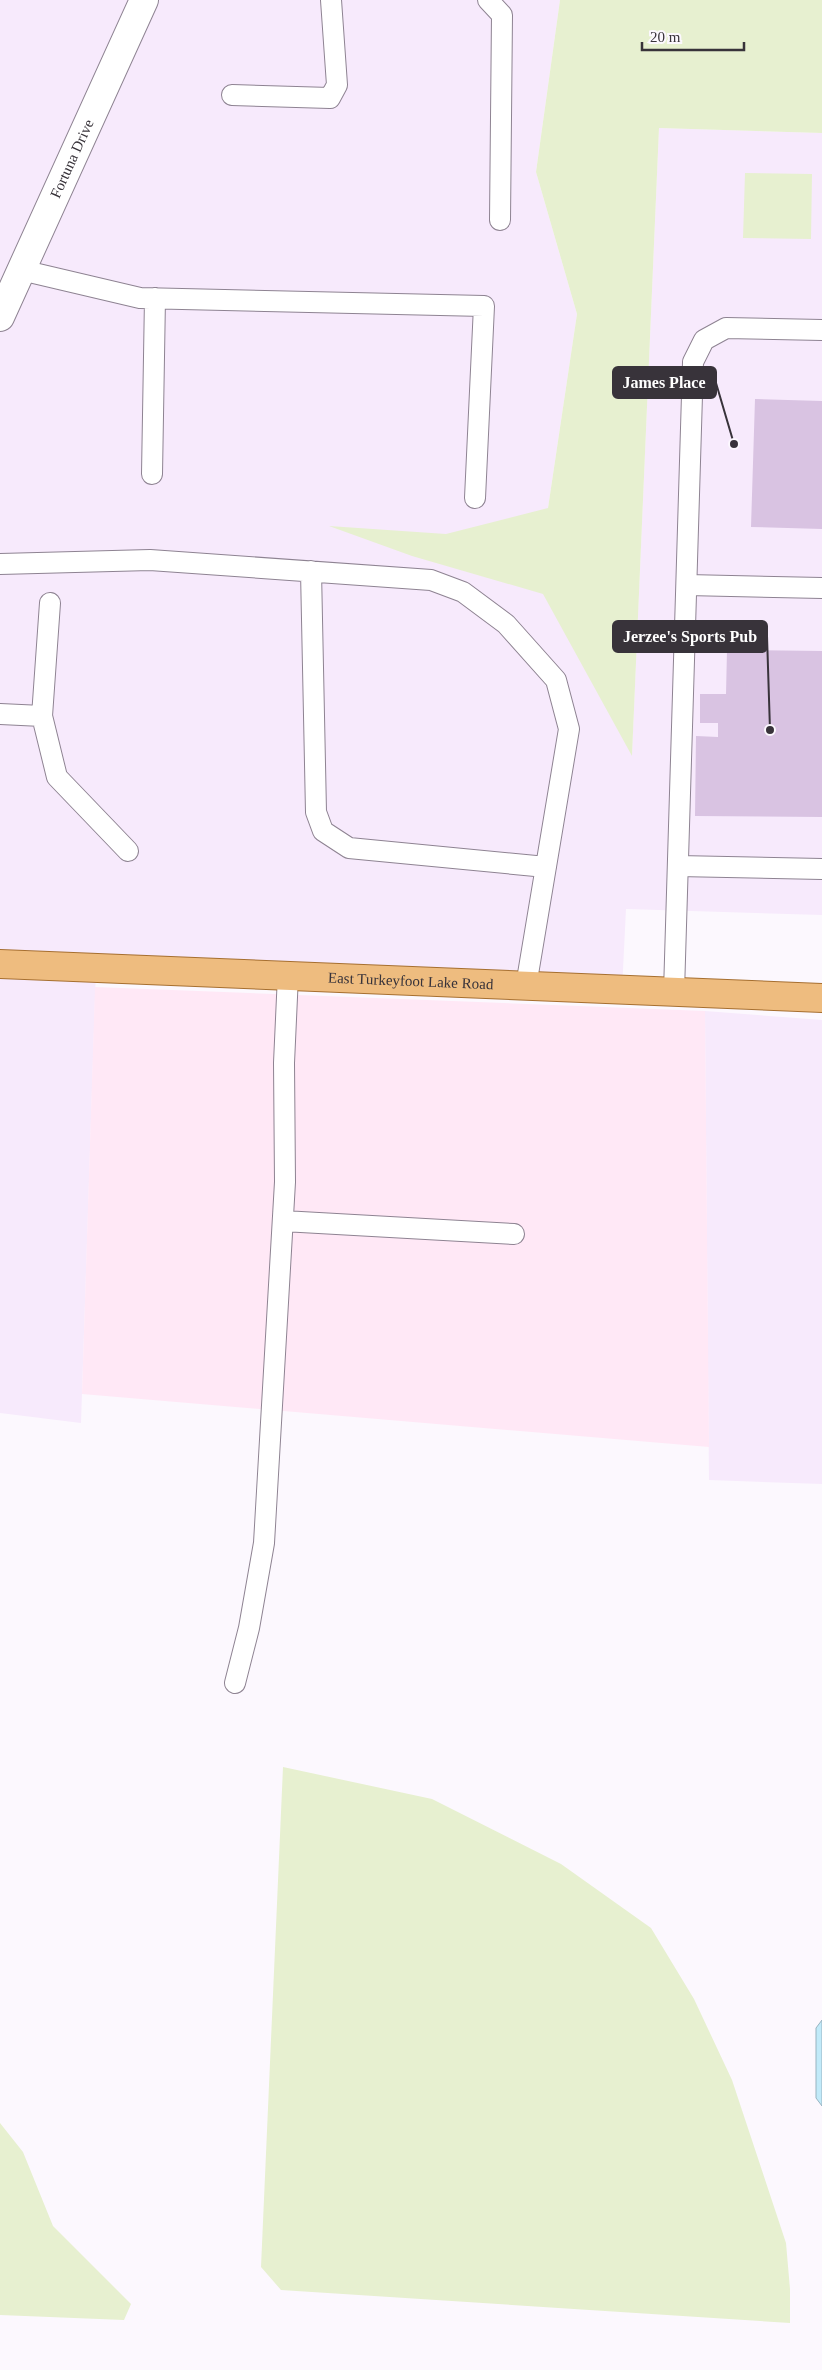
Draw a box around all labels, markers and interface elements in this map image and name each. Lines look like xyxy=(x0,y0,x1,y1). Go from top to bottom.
scale bar xyxy=(642,20,744,52)
text: 20 m xyxy=(650,29,681,45)
street label: Fortuna Drive xyxy=(47,116,97,200)
callout: James Place xyxy=(613,367,716,398)
text: James Place xyxy=(622,374,706,391)
callout: Jerzee's Sports Pub xyxy=(613,621,767,652)
text: Jerzee's Sports Pub xyxy=(623,628,757,646)
street label: East Turkeyfoot Lake Road xyxy=(328,970,494,992)

